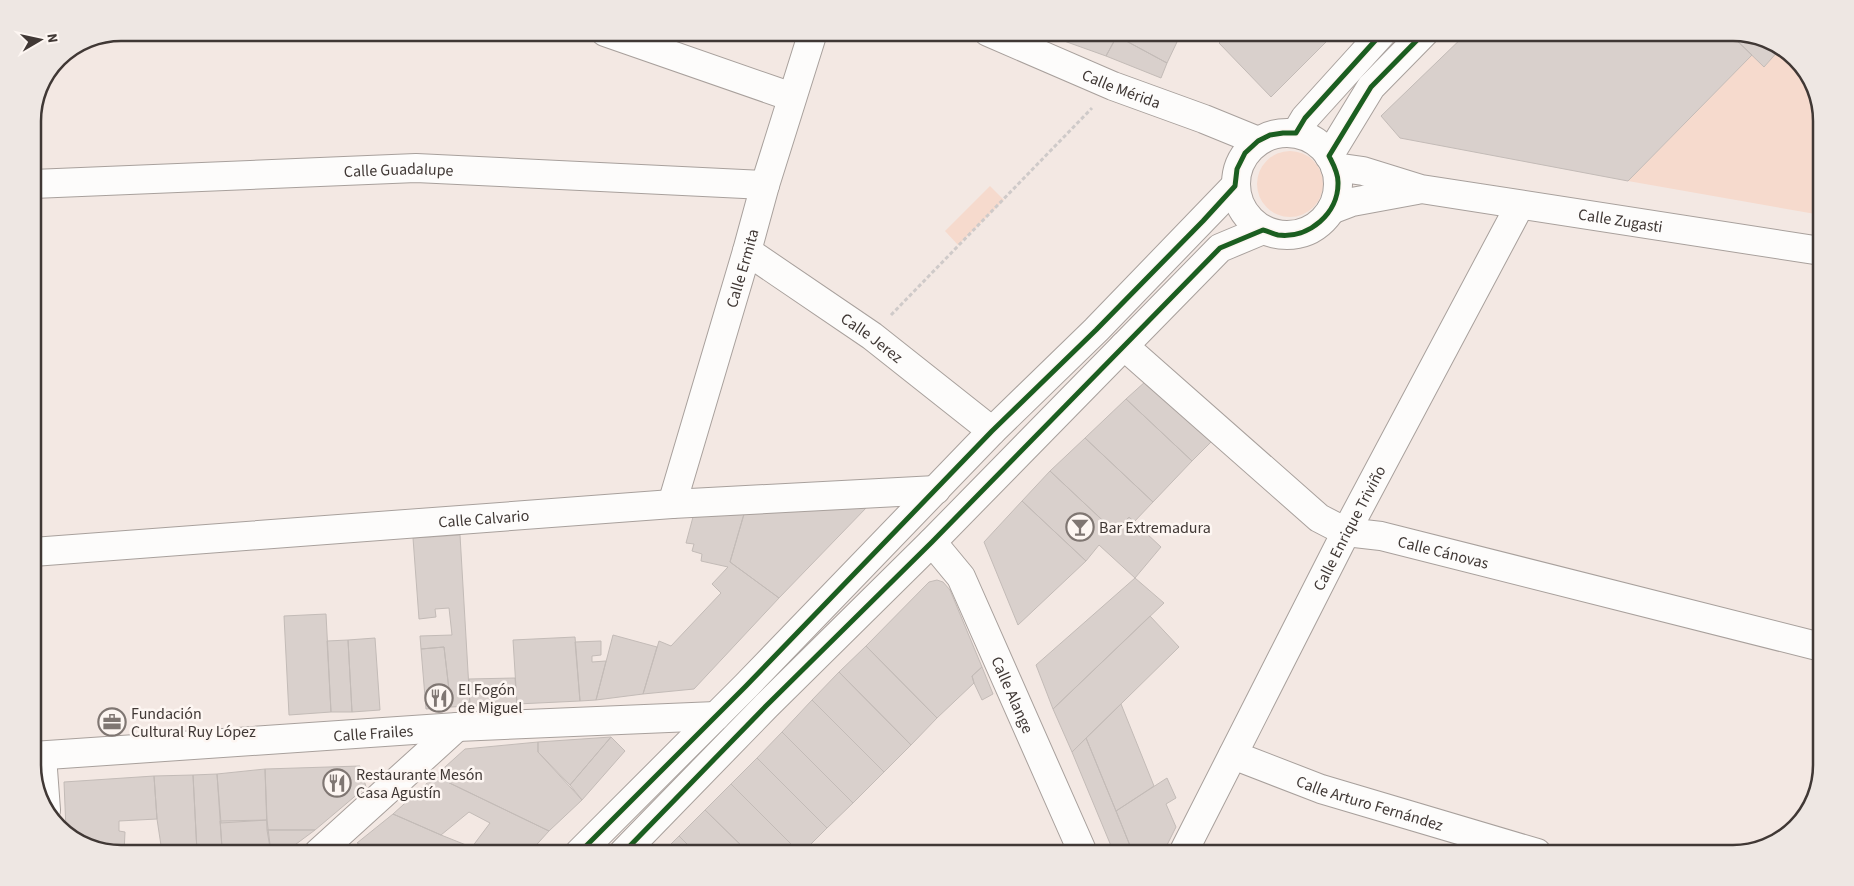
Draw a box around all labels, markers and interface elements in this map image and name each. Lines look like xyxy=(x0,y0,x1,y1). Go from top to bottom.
north arrow xyxy=(15,15,65,65)
text: N xyxy=(41,32,62,44)
street label: Calle Mérida xyxy=(1078,64,1164,114)
street label: Calle Guadalupe xyxy=(343,158,454,183)
street label: Calle Zugasti xyxy=(1577,204,1664,238)
street label: Calle Ermita xyxy=(721,227,765,310)
street label: Calle Jerez xyxy=(836,308,907,368)
street label: Calle Enrique Triviño xyxy=(1308,462,1391,595)
street label: Calle Calvario xyxy=(437,505,530,534)
bar icon: Bar Extremadura xyxy=(1065,512,1095,542)
place label: Bar Extremadura xyxy=(1099,517,1211,539)
street label: Calle Cánovas xyxy=(1395,531,1491,575)
street label: Calle Alange xyxy=(985,653,1039,737)
place label: El Fogón de Miguel xyxy=(458,679,522,719)
restaurant icon: El Fogón de Miguel xyxy=(424,683,454,713)
place label: Fundación Cultural Ruy López xyxy=(131,703,256,743)
office icon: Fundación Cultural Ruy López xyxy=(97,707,127,737)
street label: Calle Frailes xyxy=(333,720,414,747)
place label: Restaurante Mesón Casa Agustín xyxy=(356,764,483,804)
restaurant icon: Restaurante Mesón Casa Agustín xyxy=(322,768,352,798)
street label: Calle Arturo Fernández xyxy=(1293,770,1446,837)

